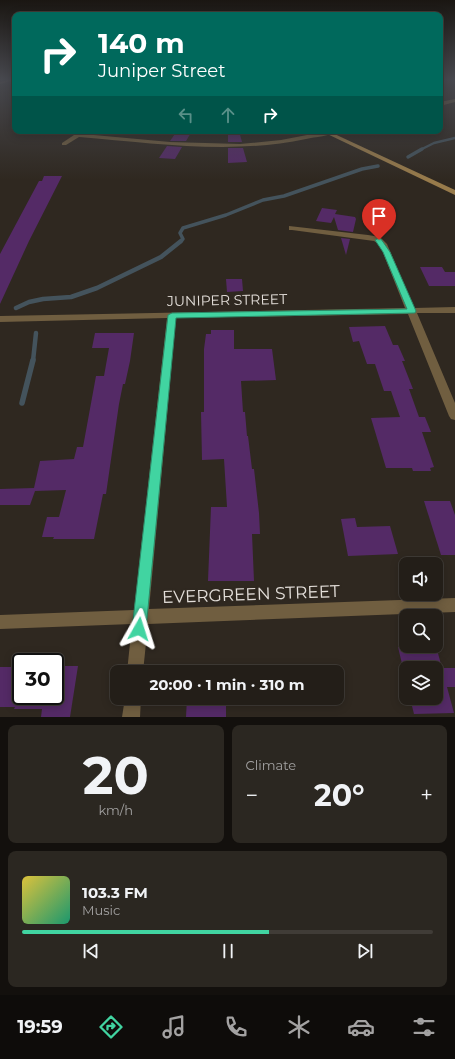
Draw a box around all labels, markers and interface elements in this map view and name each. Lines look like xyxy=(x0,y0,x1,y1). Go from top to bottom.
text: 140 m xyxy=(98,26,185,60)
icon: right xyxy=(32,28,84,80)
text: Juniper Street xyxy=(98,60,226,82)
icon: left xyxy=(175,104,197,126)
icon: ahead xyxy=(217,104,239,126)
icon: right xyxy=(259,104,281,126)
pin xyxy=(362,199,396,240)
icon: arrive xyxy=(368,205,390,227)
street label: JUNIPER STREET xyxy=(166,290,287,310)
map controls xyxy=(399,557,443,705)
button: sound xyxy=(399,557,443,601)
street label: EVERGREEN STREET xyxy=(162,581,340,607)
position arrow xyxy=(118,608,160,650)
button: search xyxy=(399,609,443,653)
speed limit sign: 30 xyxy=(12,653,64,705)
button: layers xyxy=(399,661,443,705)
text: 20:00 · 1 min · 310 m xyxy=(149,675,305,694)
text: 20 xyxy=(83,744,149,807)
text: Climate xyxy=(246,757,296,773)
text: 20° xyxy=(314,777,365,814)
text: − xyxy=(246,782,258,809)
text: + xyxy=(420,782,433,809)
text: km/h xyxy=(98,802,133,818)
text: 103.3 FM xyxy=(82,883,148,902)
text: Music xyxy=(82,902,120,918)
icon: previous xyxy=(80,940,102,962)
icon: pause xyxy=(217,940,239,962)
icon: next xyxy=(354,940,376,962)
icon: directions xyxy=(97,1013,125,1041)
icon: music xyxy=(160,1013,188,1041)
icon: phone xyxy=(222,1013,250,1041)
icon: climate xyxy=(285,1013,313,1041)
icon: car xyxy=(347,1013,375,1041)
icon: filters xyxy=(410,1013,438,1041)
text: 19:59 xyxy=(17,1016,63,1038)

